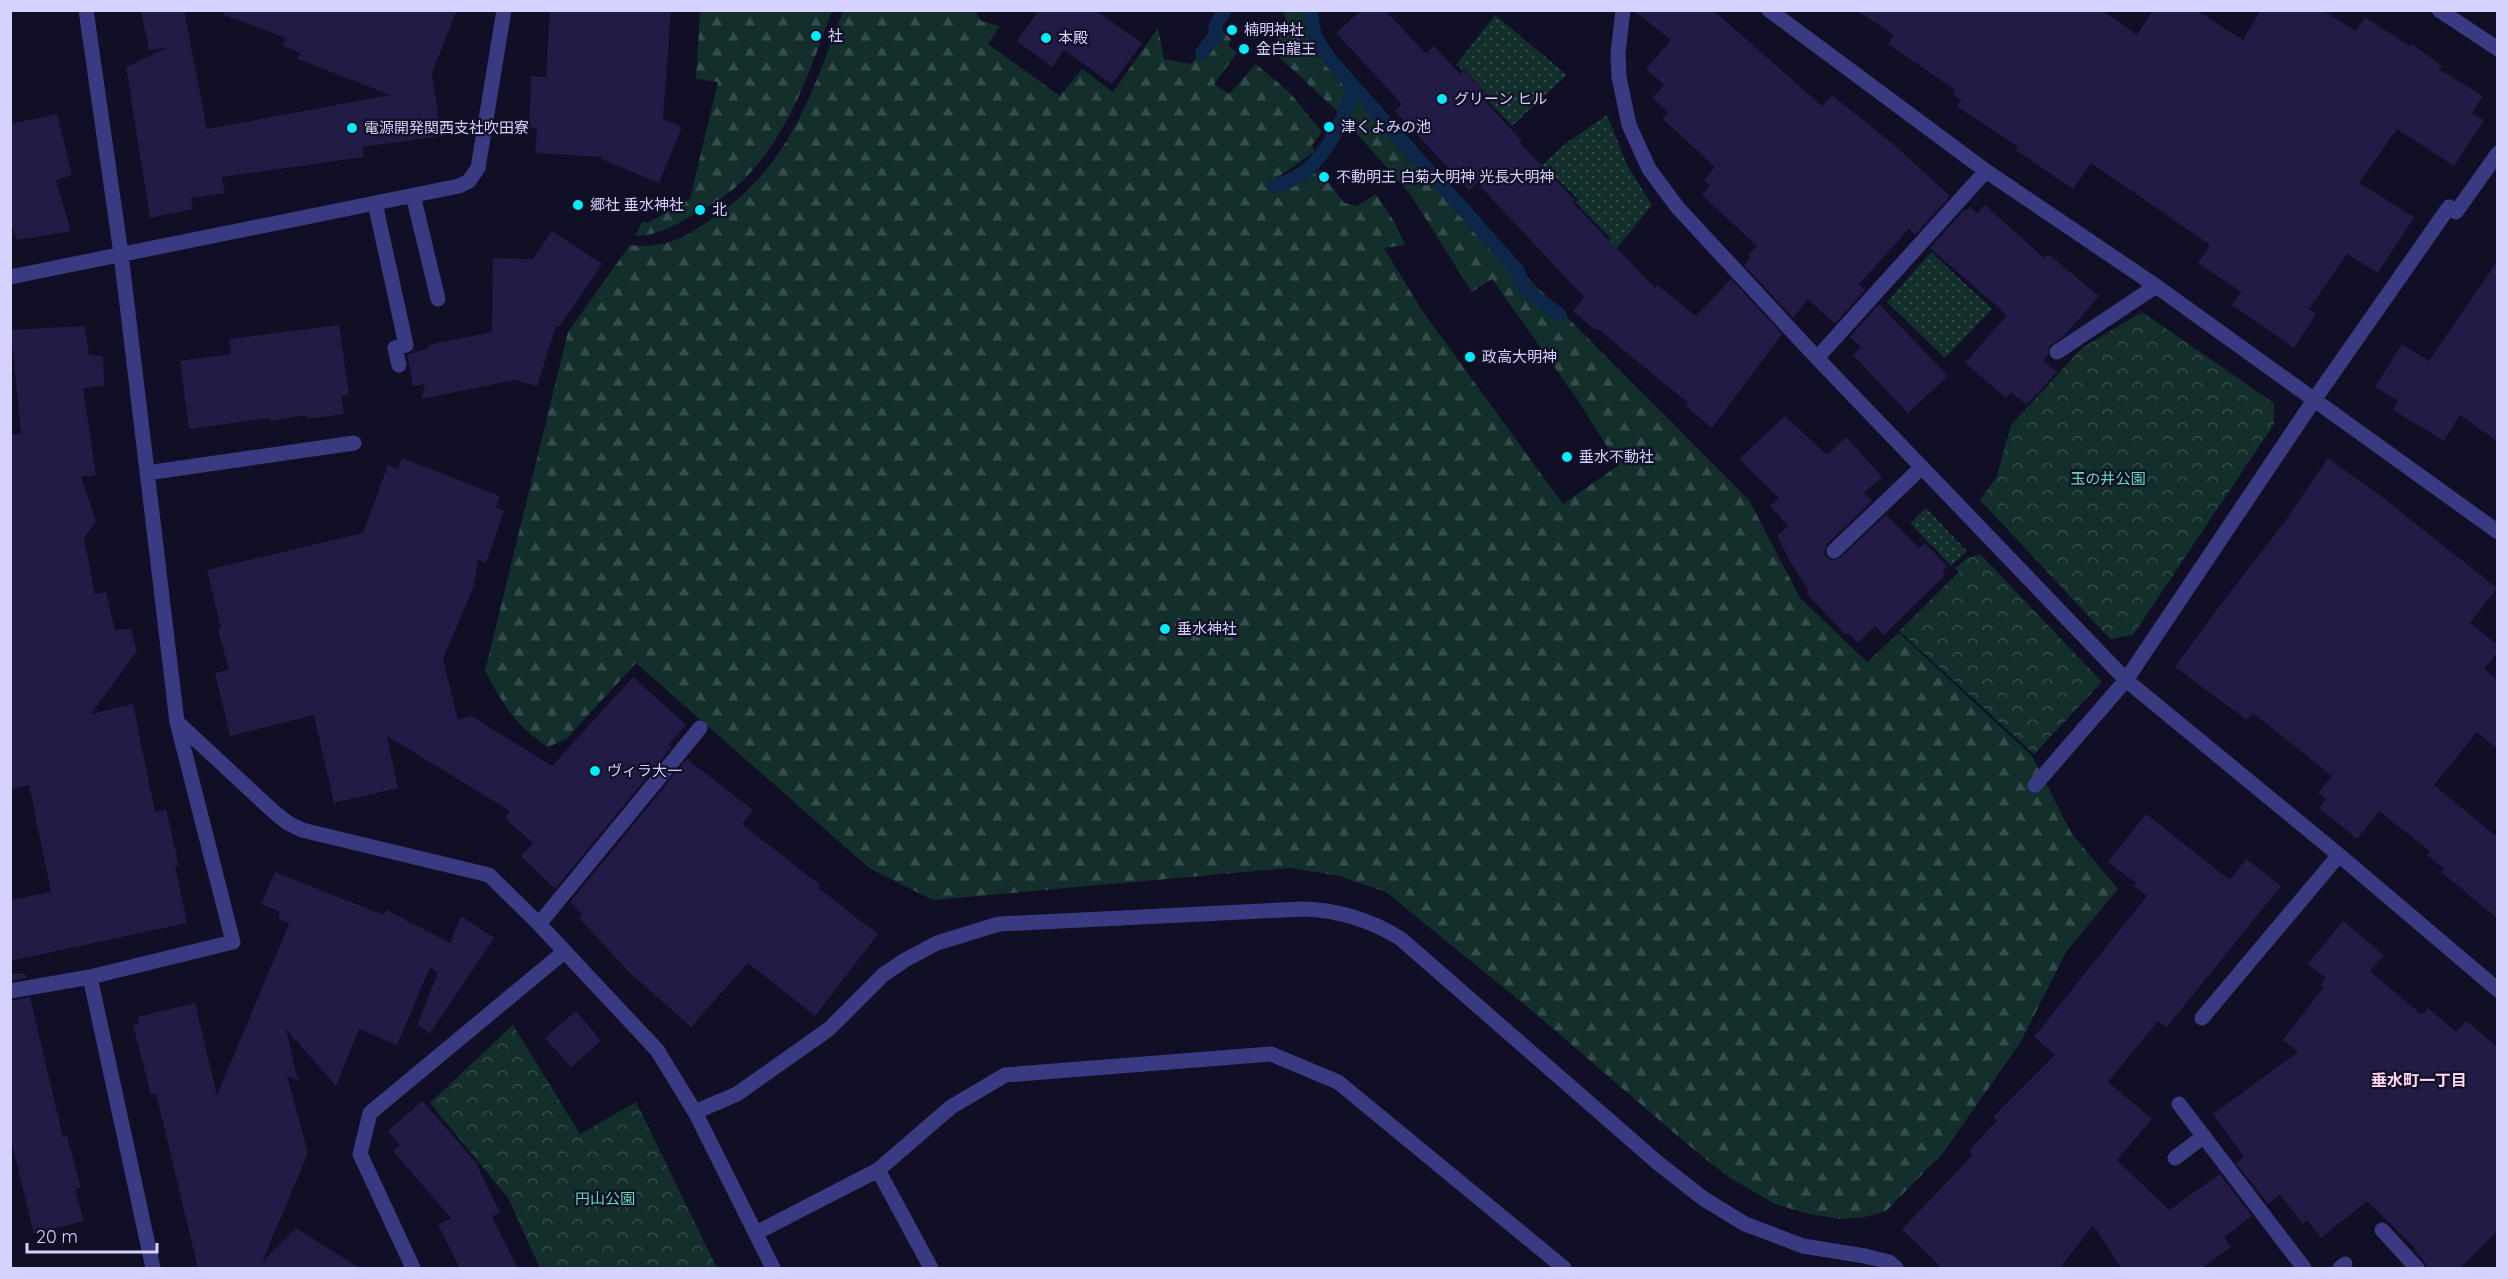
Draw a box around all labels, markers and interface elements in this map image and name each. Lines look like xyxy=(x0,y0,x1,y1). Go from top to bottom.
place label: 楠明神社 xyxy=(1244,20,1304,39)
marker: 楠明神社 xyxy=(1225,23,1239,37)
place label: 社 xyxy=(828,26,843,45)
place label: 本殿 xyxy=(1058,28,1088,47)
marker: 社 xyxy=(809,29,823,43)
marker: 本殿 xyxy=(1039,31,1053,45)
place label: 金白龍王 xyxy=(1256,39,1316,58)
marker: 金白龍王 xyxy=(1237,42,1251,56)
place label: グリーン ヒル xyxy=(1454,89,1547,108)
marker: グリーン ヒル xyxy=(1435,92,1449,106)
place label: 津くよみの池 xyxy=(1341,117,1431,136)
place label: 電源開発関西支社吹田寮 xyxy=(364,118,529,137)
marker: 津くよみの池 xyxy=(1322,120,1336,134)
marker: 電源開発関西支社吹田寮 xyxy=(345,121,359,135)
place label: 不動明王 白菊大明神 光長大明神 xyxy=(1336,167,1554,186)
marker: 不動明王 白菊大明神 光長大明神 xyxy=(1317,170,1331,184)
place label: 郷社 垂水神社 xyxy=(590,195,684,214)
marker: 郷社 垂水神社 xyxy=(571,198,585,212)
place label: 北 xyxy=(712,200,727,219)
marker: 北 xyxy=(693,203,707,217)
place label: 政高大明神 xyxy=(1482,347,1557,366)
marker: 政高大明神 xyxy=(1463,350,1477,364)
place label: 垂水不動社 xyxy=(1579,447,1654,466)
marker: 垂水不動社 xyxy=(1560,450,1574,464)
park label: 玉の井公園 xyxy=(2070,469,2146,488)
place label: 垂水神社 xyxy=(1177,619,1237,638)
marker: 垂水神社 xyxy=(1158,622,1172,636)
place label: ヴィラ大一 xyxy=(607,761,682,780)
marker: ヴィラ大一 xyxy=(588,764,602,778)
district label: 垂水町一丁目 xyxy=(2371,1070,2467,1090)
park label: 円山公園 xyxy=(575,1189,635,1208)
scale bar xyxy=(27,1216,158,1254)
text: 20 m xyxy=(36,1225,78,1248)

